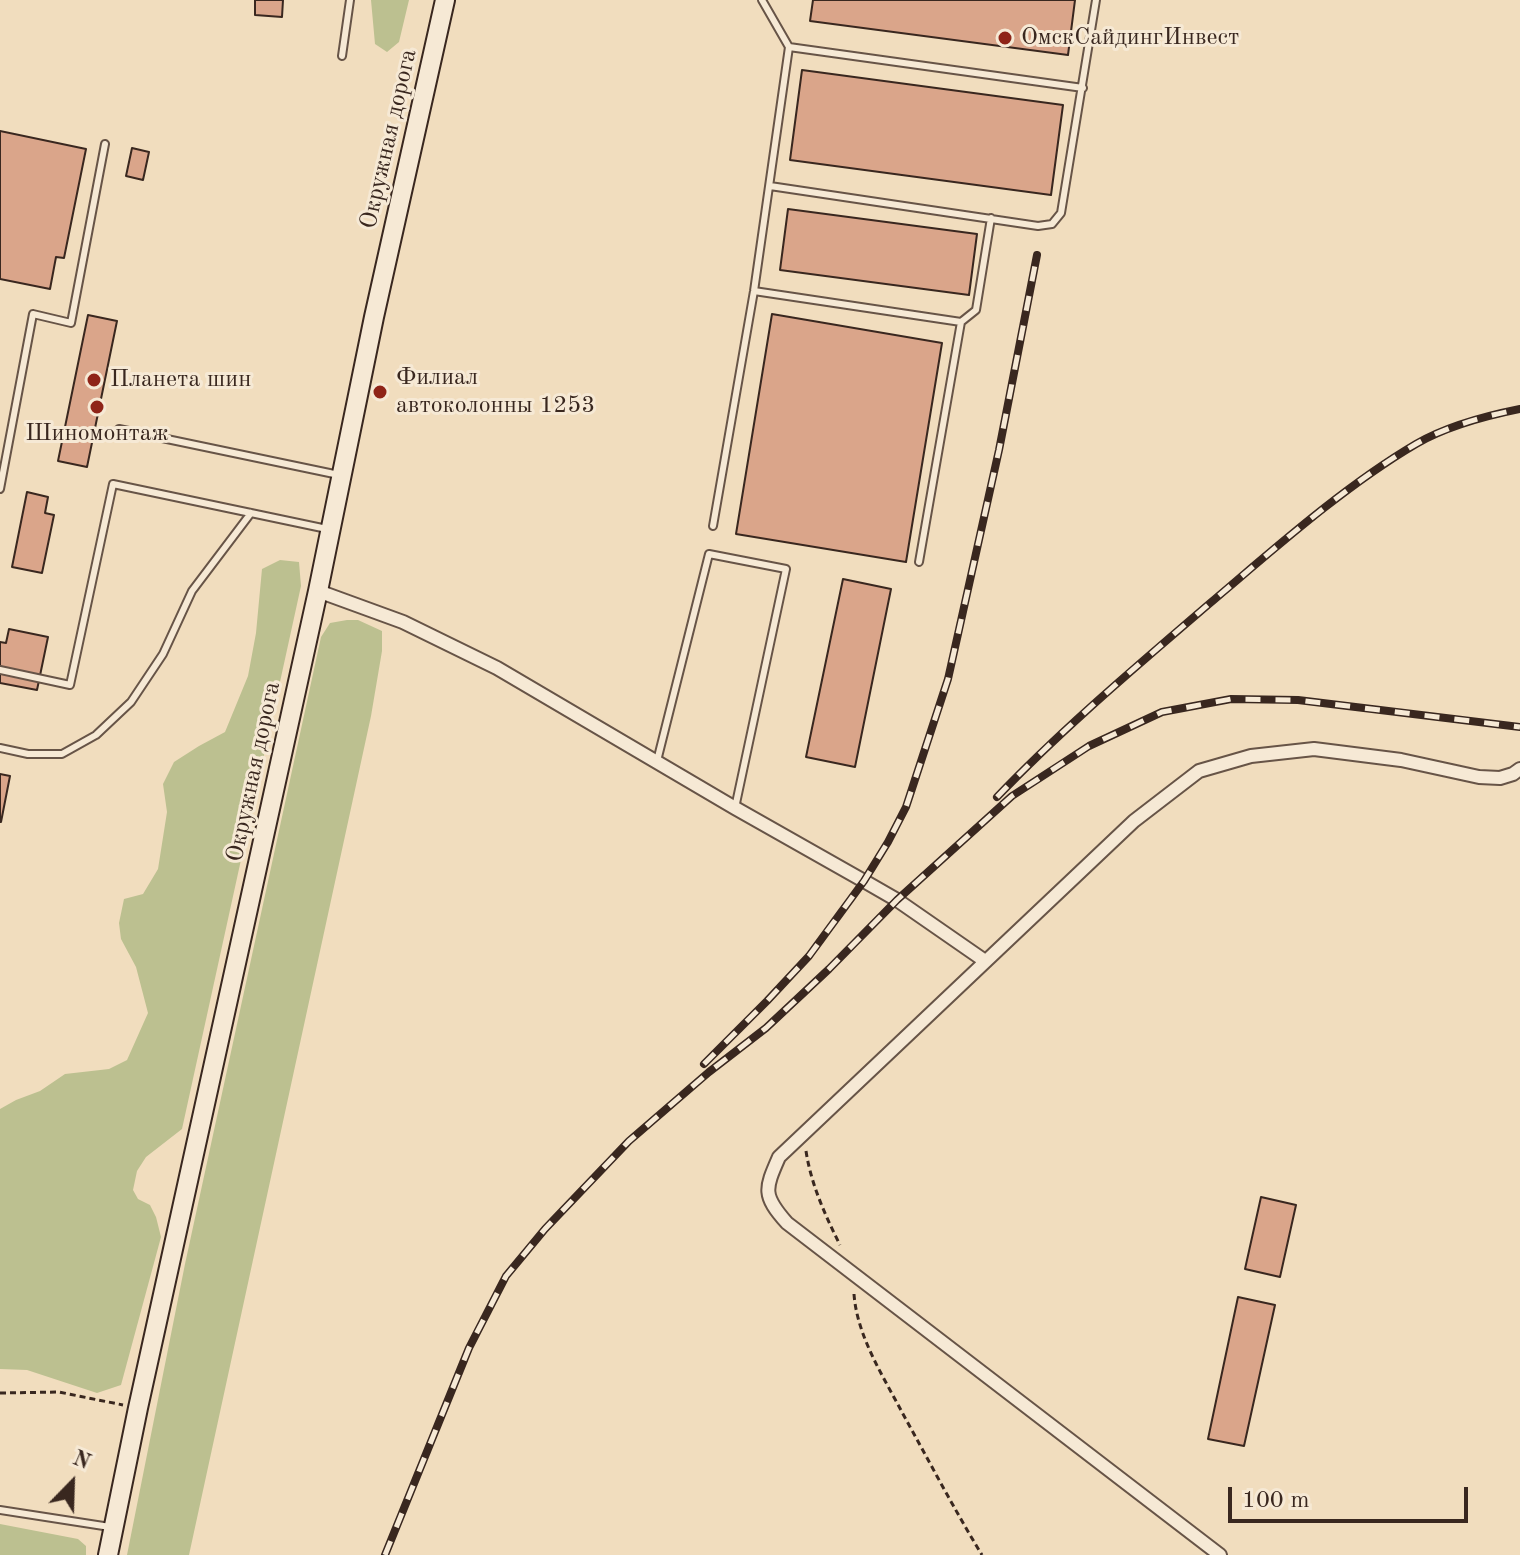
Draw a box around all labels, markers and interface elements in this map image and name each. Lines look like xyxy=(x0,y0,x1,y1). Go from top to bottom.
place label: ОмскСайдингИнвест xyxy=(1021,24,1239,52)
marker: ОмскСайдингИнвест xyxy=(996,29,1014,47)
street label: Окружная дорога xyxy=(354,46,424,232)
place label: Филиал автоколонны 1253 xyxy=(396,364,595,420)
place label: Планета шин xyxy=(110,366,251,394)
marker: Планета шин xyxy=(85,371,103,389)
marker: Филиал автоколонны 1253 xyxy=(371,383,389,401)
marker: Шиномонтаж xyxy=(88,398,106,416)
place label: Шиномонтаж xyxy=(25,420,169,448)
street label: Окружная дорога xyxy=(221,679,287,865)
north arrow xyxy=(32,1443,112,1523)
text: N xyxy=(69,1447,93,1474)
scale bar xyxy=(1232,1471,1472,1521)
text: 100 m xyxy=(1242,1489,1310,1513)

